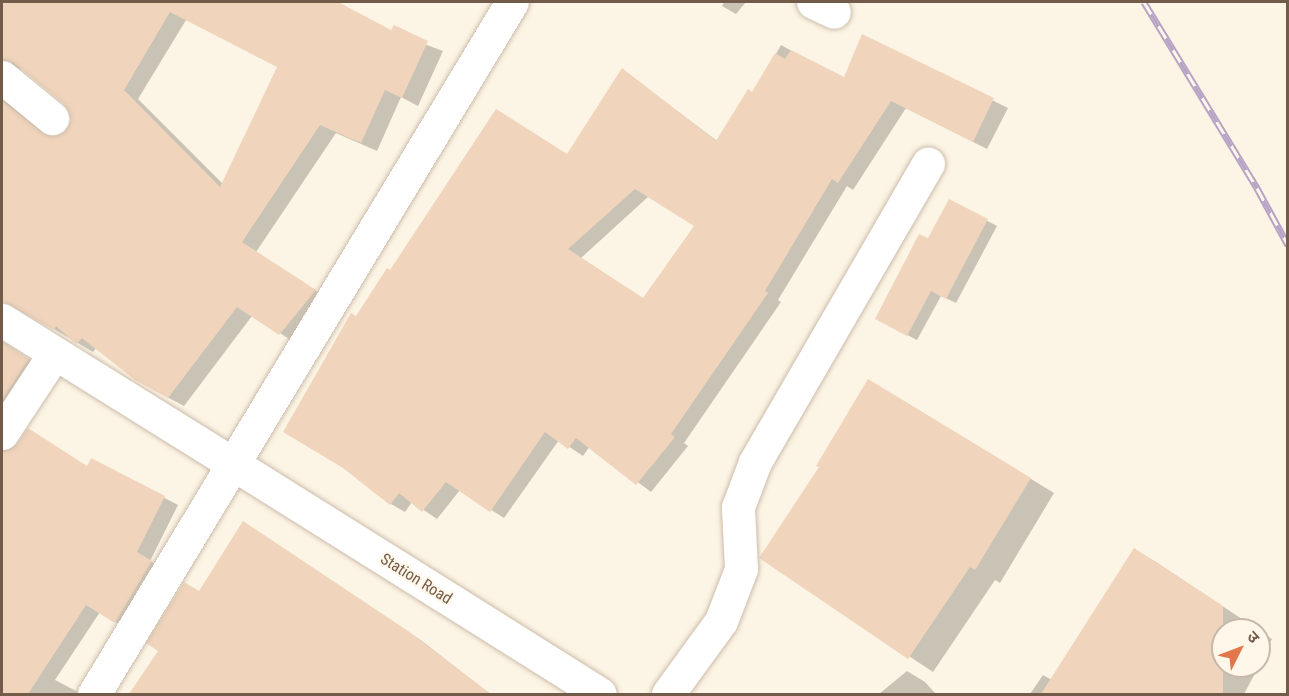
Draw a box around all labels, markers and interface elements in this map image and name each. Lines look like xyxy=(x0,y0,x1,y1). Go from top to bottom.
street label: Station Road xyxy=(377,549,455,609)
north arrow xyxy=(1211,618,1271,678)
text: उ xyxy=(1243,627,1263,647)

